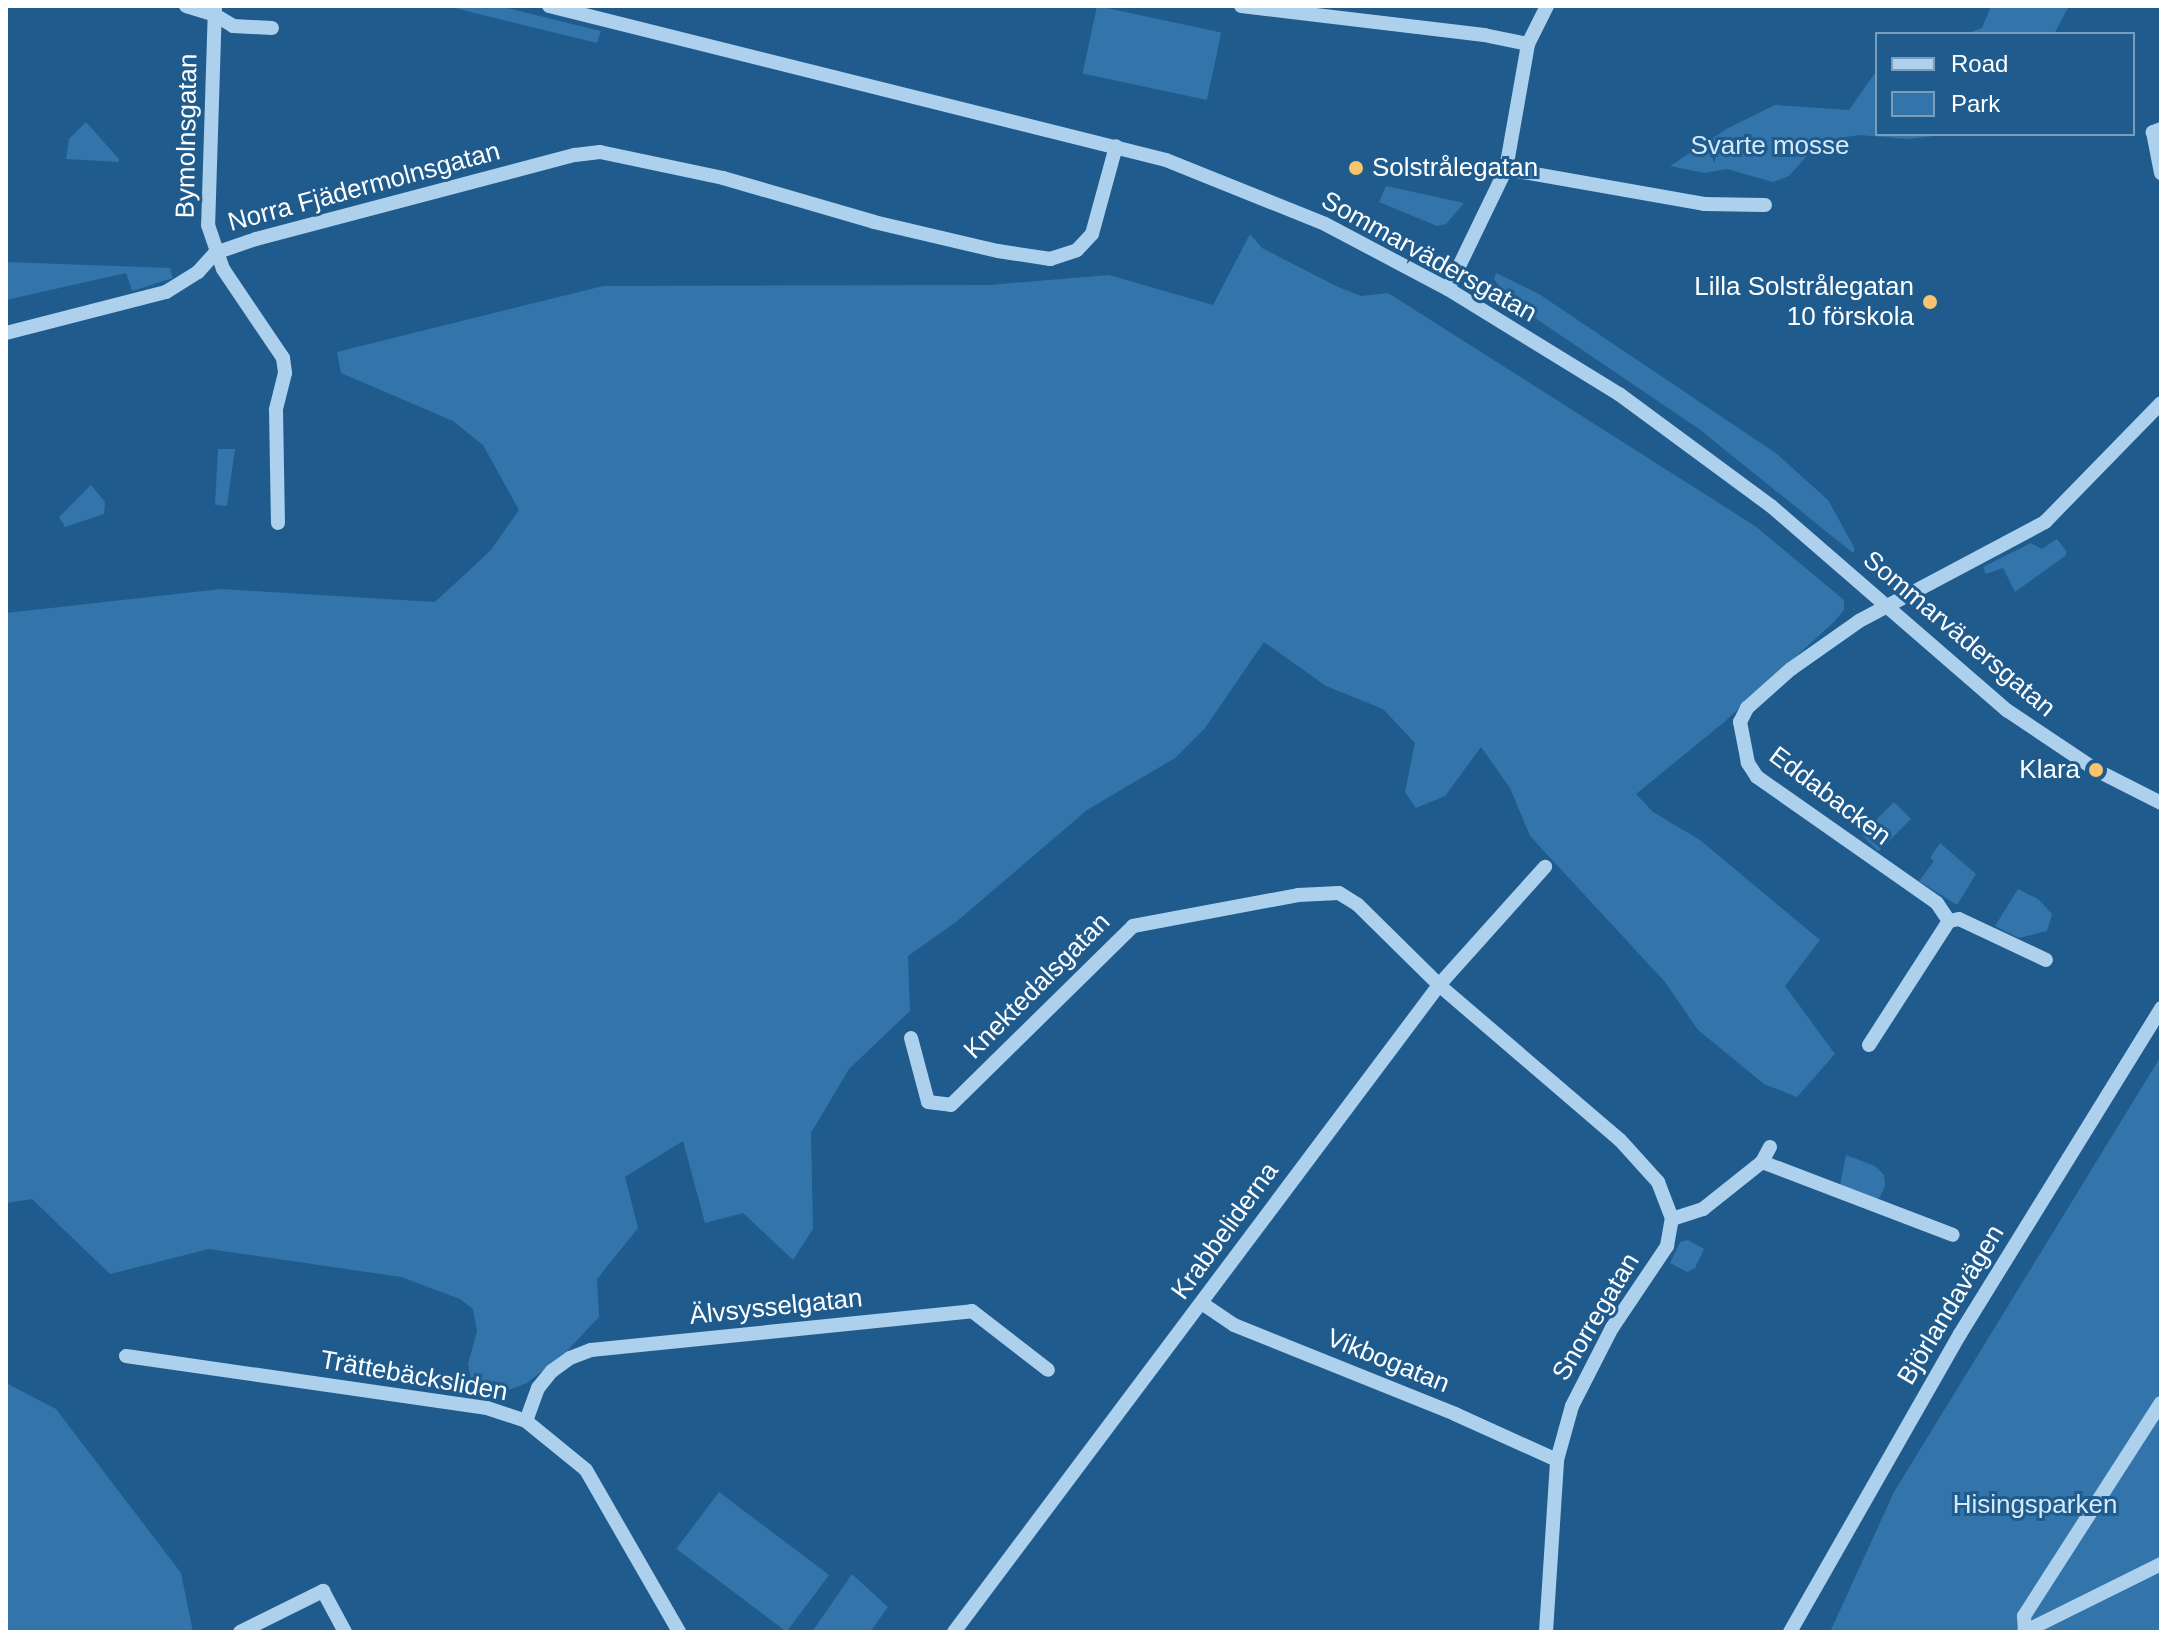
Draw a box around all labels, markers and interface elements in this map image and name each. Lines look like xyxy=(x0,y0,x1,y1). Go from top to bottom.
legend xyxy=(1875,32,2135,136)
text: Road xyxy=(1951,50,2008,77)
street label: Bymolnsgatan xyxy=(170,53,204,219)
text: Park xyxy=(1951,90,2000,117)
park label: Svarte mosse xyxy=(1691,130,1849,162)
street label: Norra Fjädermolnsgatan xyxy=(225,136,503,238)
place label: Solstrålegatan xyxy=(1372,152,1538,184)
marker: Solstrålegatan xyxy=(1347,159,1365,177)
street label: Sommarvädersgatan xyxy=(1316,185,1542,329)
place label: Lilla Solstrålegatan 10 förskola xyxy=(1694,271,1914,332)
marker: Lilla Solstrålegatan 10 förskola xyxy=(1921,293,1939,311)
street label: Sommarvädersgatan xyxy=(1857,544,2061,724)
street label: Eddabacken xyxy=(1763,740,1897,852)
place label: Klara xyxy=(2019,754,2080,786)
marker: Klara xyxy=(2087,761,2105,779)
street label: Knektedalsgatan xyxy=(957,906,1117,1066)
street label: Krabbeliderna xyxy=(1165,1156,1285,1306)
street label: Björlandavägen xyxy=(1891,1220,2011,1390)
street label: Snorregatan xyxy=(1546,1248,1646,1386)
street label: Älvsysselgatan xyxy=(688,1282,864,1332)
street label: Vikbogatan xyxy=(1322,1322,1454,1400)
street label: Trättebäcksliden xyxy=(318,1344,510,1408)
park label: Hisingsparken xyxy=(1953,1489,2117,1521)

